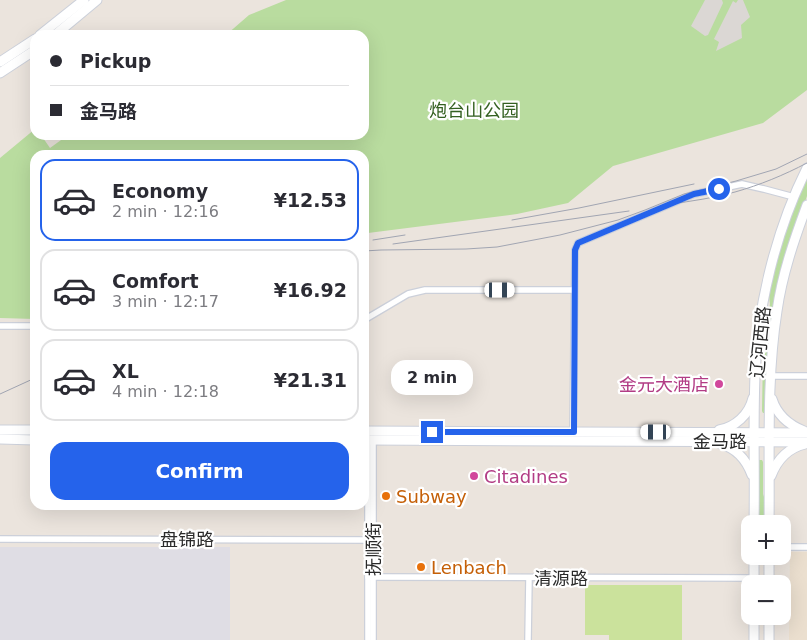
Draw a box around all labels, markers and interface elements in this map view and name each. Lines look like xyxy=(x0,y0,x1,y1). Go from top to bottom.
text: Pickup xyxy=(80,50,151,72)
text: 金马路 xyxy=(80,100,137,122)
park label: 炮台山公园 xyxy=(429,100,519,121)
icon: car xyxy=(52,178,97,223)
route start xyxy=(708,178,730,200)
text: Economy xyxy=(112,180,208,202)
text: ¥12.53 xyxy=(274,189,347,211)
text: 2 min · 12:16 xyxy=(112,202,219,221)
icon: car xyxy=(52,268,97,313)
text: Comfort xyxy=(112,270,199,292)
text: ¥16.92 xyxy=(274,279,347,301)
car xyxy=(485,283,515,298)
text: 3 min · 12:17 xyxy=(112,292,219,311)
street label: 辽河西路 xyxy=(746,305,774,379)
icon: car xyxy=(52,358,97,403)
text: XL xyxy=(112,360,139,382)
callout: 2 min xyxy=(391,360,473,394)
text: 2 min xyxy=(407,368,457,387)
text: ¥21.31 xyxy=(274,369,347,391)
place label: 金元大酒店 xyxy=(619,374,709,395)
marker: 金元大酒店 xyxy=(713,378,725,390)
text: 4 min · 12:18 xyxy=(112,382,219,401)
route end xyxy=(421,421,443,443)
car xyxy=(641,425,671,440)
street label: 金马路 xyxy=(693,431,747,452)
button: Confirm xyxy=(50,442,349,500)
place label: Citadines xyxy=(484,466,568,487)
marker: Citadines xyxy=(468,470,480,482)
place label: Subway xyxy=(396,486,467,507)
marker: Subway xyxy=(380,490,392,502)
map controls xyxy=(741,515,791,625)
button: + xyxy=(741,515,791,565)
street label: 抚顺街 xyxy=(363,522,384,576)
street label: 盘锦路 xyxy=(160,529,214,550)
place label: Lenbach xyxy=(431,557,507,578)
marker: Lenbach xyxy=(415,561,427,573)
street label: 清源路 xyxy=(534,568,588,589)
button: − xyxy=(741,575,791,625)

